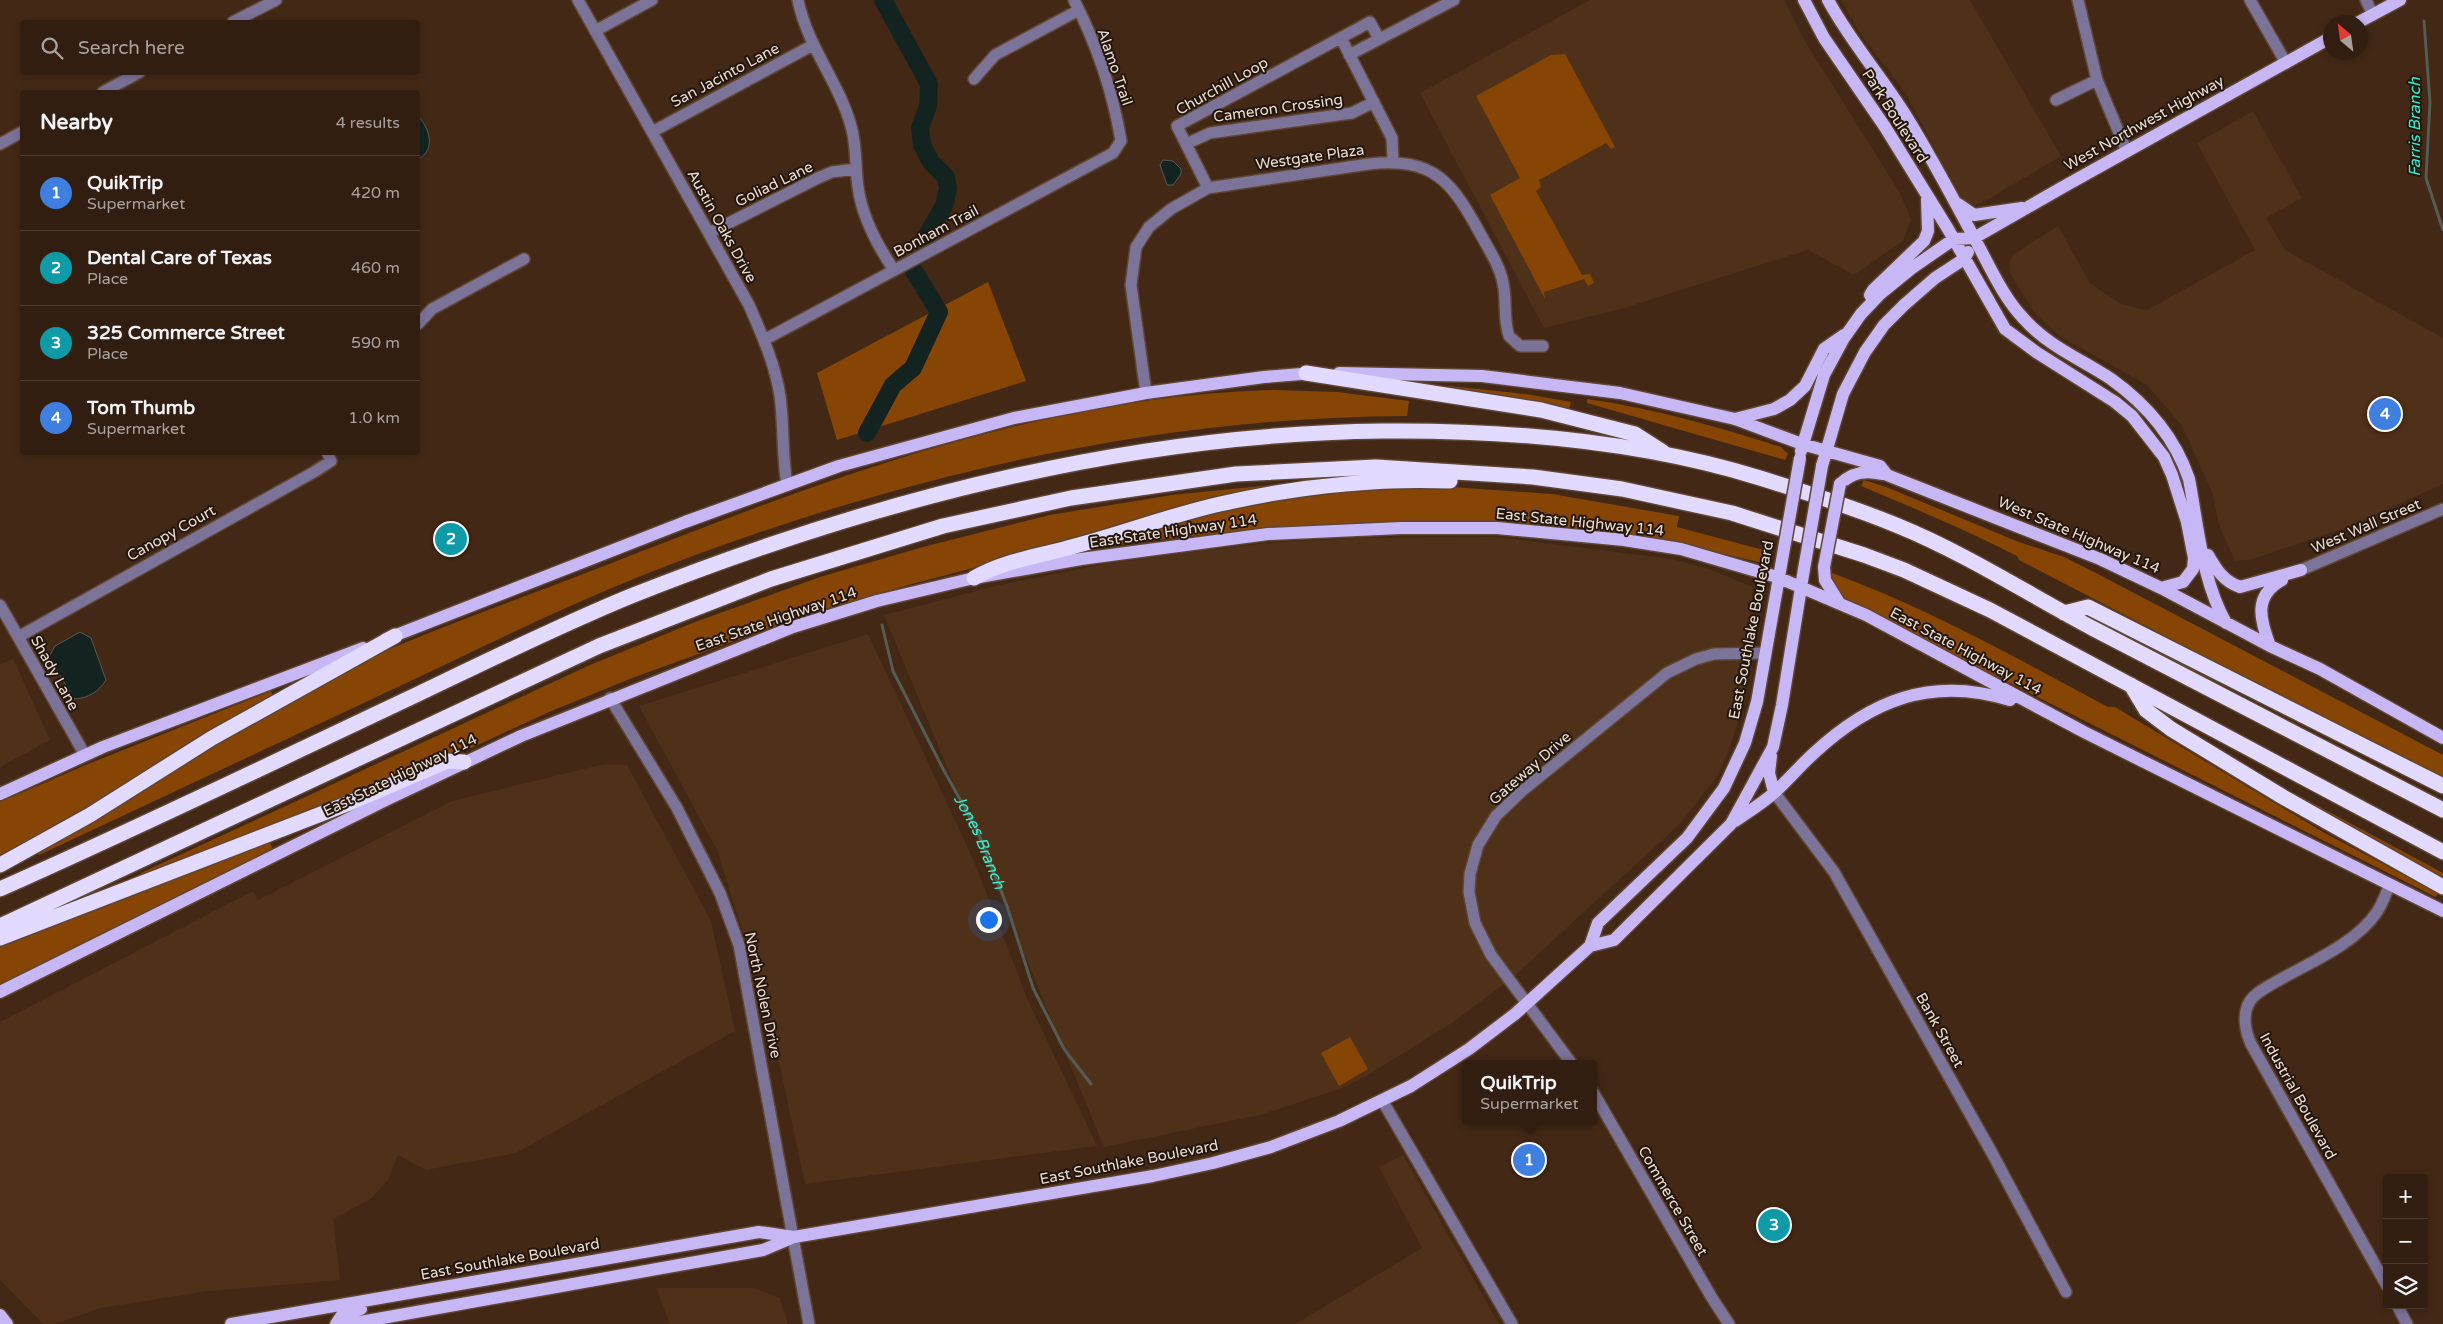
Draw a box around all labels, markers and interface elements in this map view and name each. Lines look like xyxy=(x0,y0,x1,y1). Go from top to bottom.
north arrow xyxy=(2323,15,2368,60)
search box xyxy=(20,20,420,75)
street label: Alamo Trail xyxy=(1093,26,1137,108)
icon: search xyxy=(38,34,66,62)
text: Search here xyxy=(78,37,185,59)
street label: San Jacinto Lane xyxy=(668,39,782,111)
street label: Churchill Loop xyxy=(1173,53,1271,119)
street label: Park Boulevard xyxy=(1858,66,1932,166)
street label: West Northwest Highway xyxy=(2061,72,2227,174)
water label: Farris Branch xyxy=(2405,76,2425,177)
street label: Cameron Crossing xyxy=(1212,90,1344,126)
text: Nearby xyxy=(40,110,113,135)
text: 4 results xyxy=(336,113,400,133)
street label: Westgate Plaza xyxy=(1255,140,1365,174)
street label: Goliad Lane xyxy=(732,157,816,211)
street label: Austin Oaks Drive xyxy=(683,166,761,286)
text: QuikTrip xyxy=(87,172,163,194)
text: 1 xyxy=(51,183,61,203)
text: 420 m xyxy=(351,183,400,203)
text: Supermarket xyxy=(87,194,185,214)
street label: Bonham Trail xyxy=(890,201,982,261)
text: Dental Care of Texas xyxy=(87,247,272,269)
text: 2 xyxy=(51,258,61,278)
text: 460 m xyxy=(351,258,400,278)
text: Place xyxy=(87,269,128,289)
text: 325 Commerce Street xyxy=(87,322,285,344)
text: 3 xyxy=(51,333,61,353)
text: 590 m xyxy=(351,333,400,353)
text: Place xyxy=(87,344,128,364)
pin: 4 xyxy=(2369,395,2401,433)
text: Tom Thumb xyxy=(87,397,195,419)
text: 4 xyxy=(51,408,61,428)
text: 1.0 km xyxy=(348,408,400,428)
text: Supermarket xyxy=(87,419,185,439)
street label: West State Highway 114 xyxy=(1995,493,2163,577)
street label: West Wall Street xyxy=(2309,495,2424,557)
street label: Canopy Court xyxy=(124,501,219,565)
street label: East State Highway 114 xyxy=(1495,504,1665,540)
street label: East State Highway 114 xyxy=(1088,510,1258,552)
pin: 2 xyxy=(435,520,467,558)
street label: East Southlake Boulevard xyxy=(1725,539,1777,721)
street label: East State Highway 114 xyxy=(693,583,859,655)
street label: East State Highway 114 xyxy=(1887,603,2045,699)
street label: Shady Lane xyxy=(27,632,83,714)
street label: Gateway Drive xyxy=(1485,728,1575,808)
street label: East State Highway 114 xyxy=(320,730,480,820)
water label: Jones Branch xyxy=(949,791,1010,893)
your location xyxy=(976,907,1002,933)
street label: North Nolen Drive xyxy=(741,930,785,1060)
street label: Bank Street xyxy=(1912,989,1968,1071)
street label: Industrial Boulevard xyxy=(2256,1029,2340,1163)
popup xyxy=(1462,1060,1597,1125)
text: QuikTrip xyxy=(1480,1072,1557,1094)
text: Supermarket xyxy=(1480,1094,1579,1114)
street label: East Southlake Boulevard xyxy=(1038,1136,1220,1188)
pin: 1 xyxy=(1513,1141,1545,1179)
street label: Commerce Street xyxy=(1634,1143,1712,1259)
map controls xyxy=(2383,1174,2428,1309)
button: + xyxy=(2383,1174,2428,1219)
pin: 3 xyxy=(1758,1206,1790,1244)
button: − xyxy=(2383,1219,2428,1264)
street label: East Southlake Boulevard xyxy=(419,1234,601,1284)
button: layers xyxy=(2383,1264,2428,1309)

